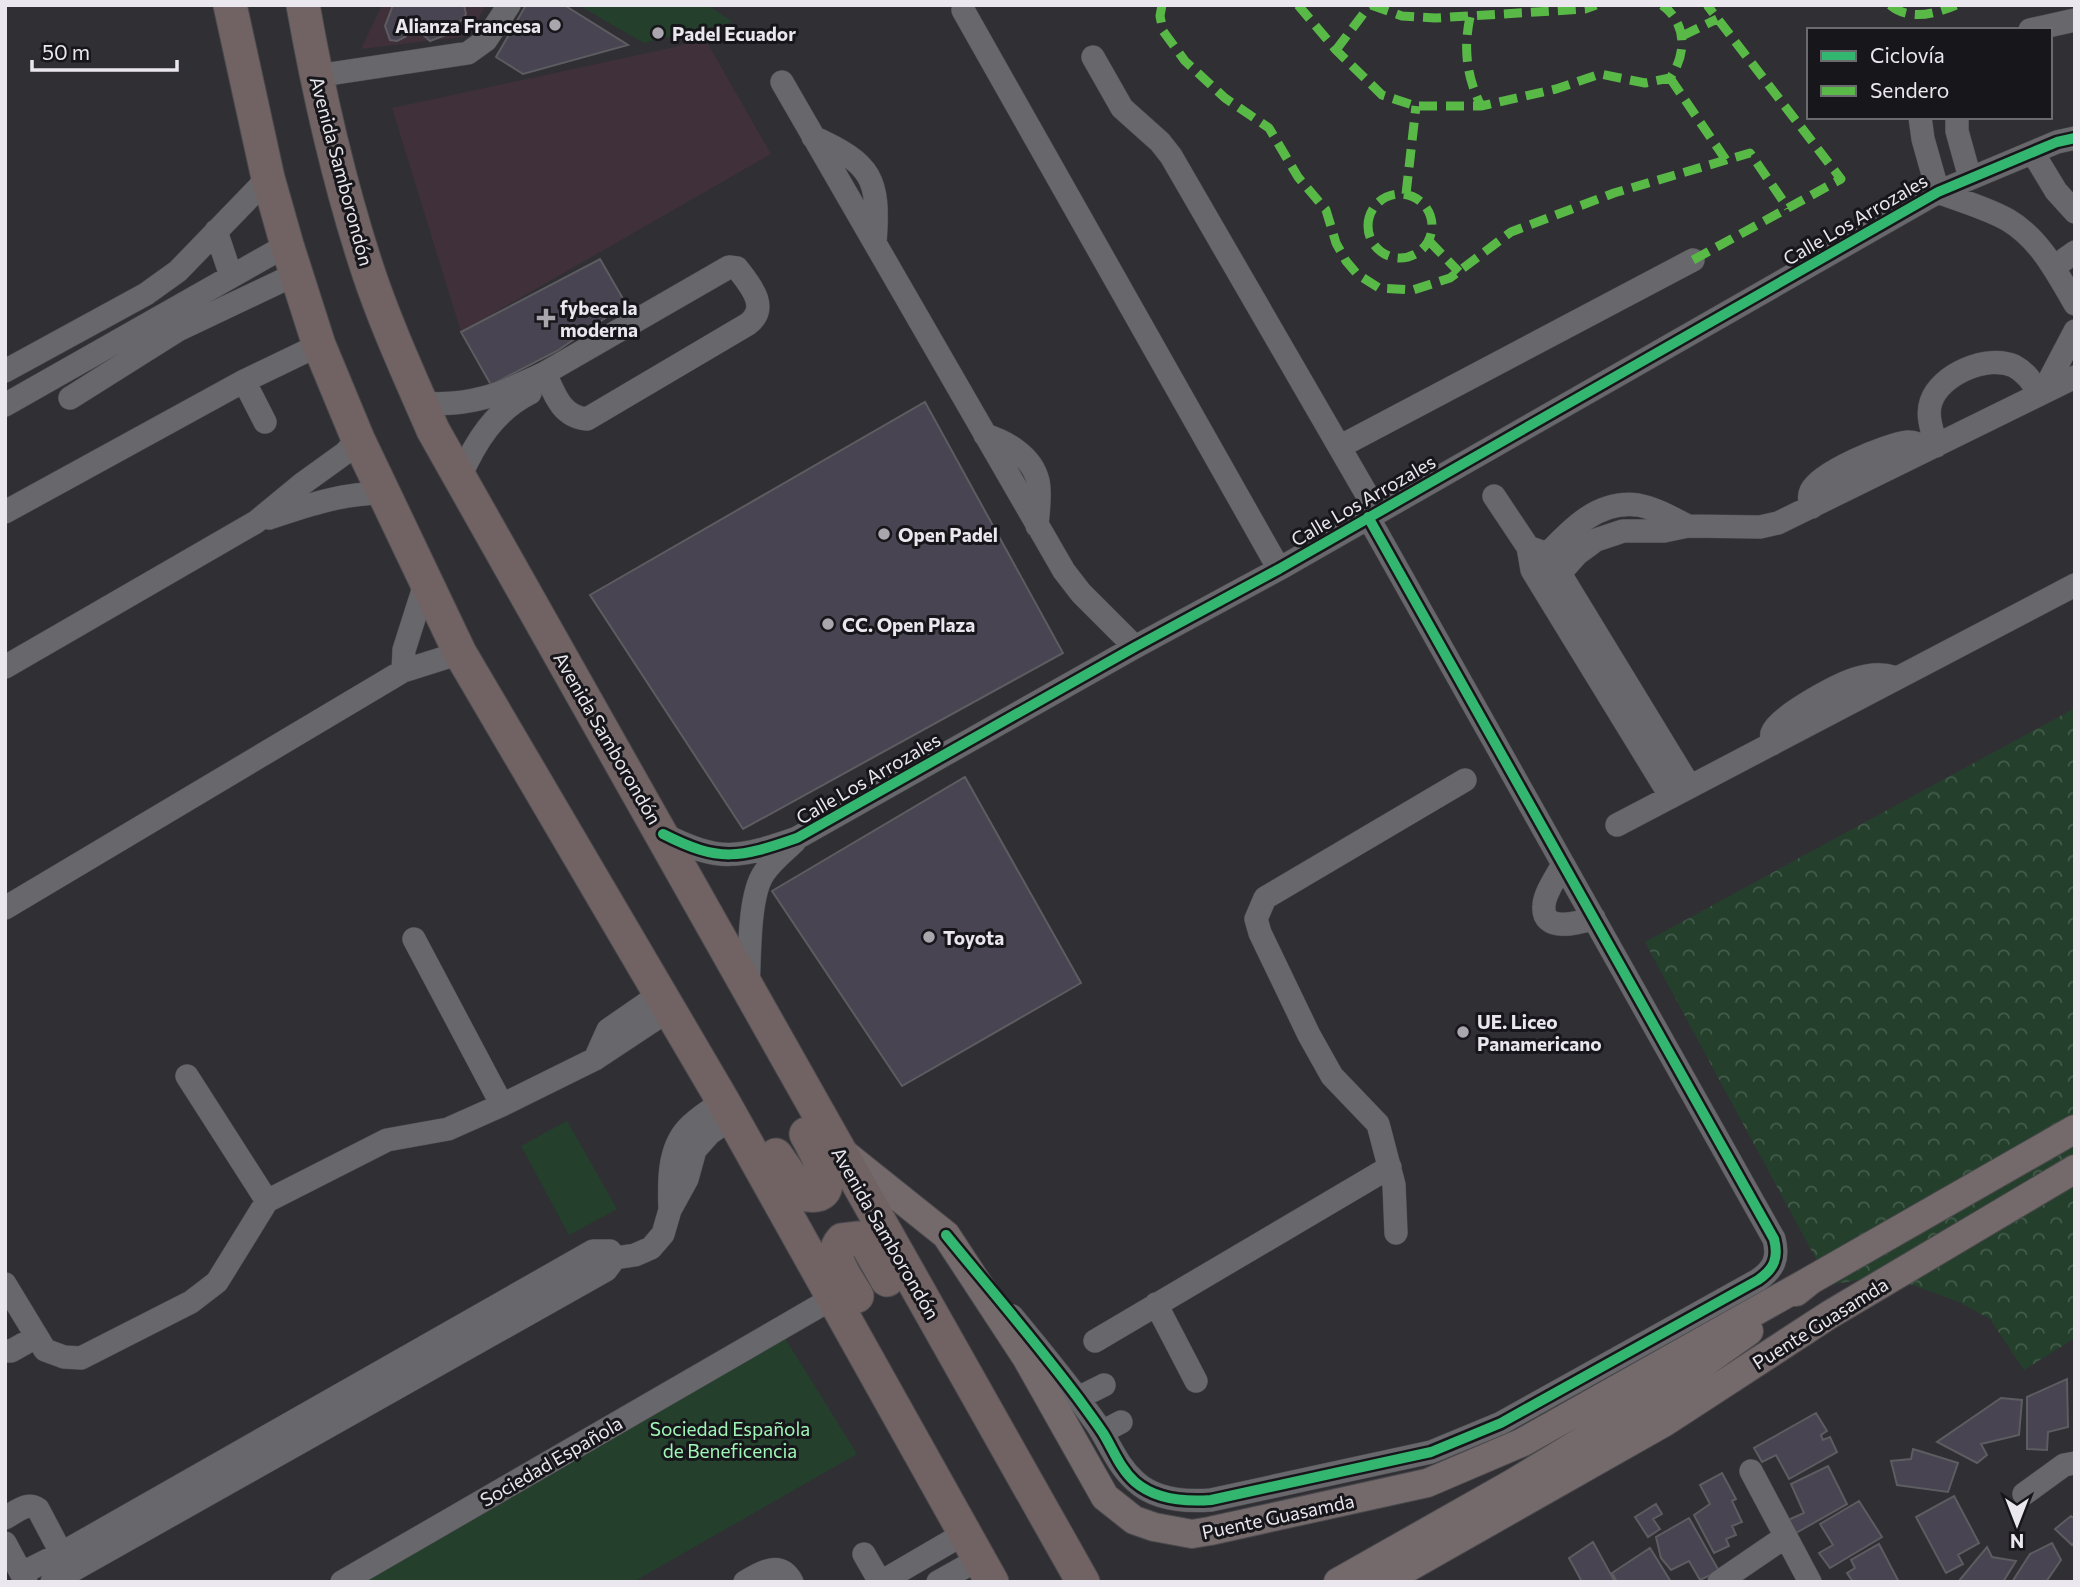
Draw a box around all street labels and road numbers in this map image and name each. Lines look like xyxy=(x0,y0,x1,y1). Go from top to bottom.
street label: Avenida Samborondón xyxy=(306,74,378,268)
street label: Calle Los Arrozales xyxy=(1779,168,1931,270)
street label: Calle Los Arrozales xyxy=(1287,449,1439,551)
street label: Avenida Samborondón xyxy=(549,648,667,828)
street label: Calle Los Arrozales xyxy=(792,727,944,829)
street label: Avenida Samborondón xyxy=(827,1143,945,1323)
street label: Puente Guasamda xyxy=(1748,1272,1892,1374)
street label: Sociedad Española xyxy=(476,1411,626,1511)
street label: Puente Guasamda xyxy=(1200,1489,1356,1543)

